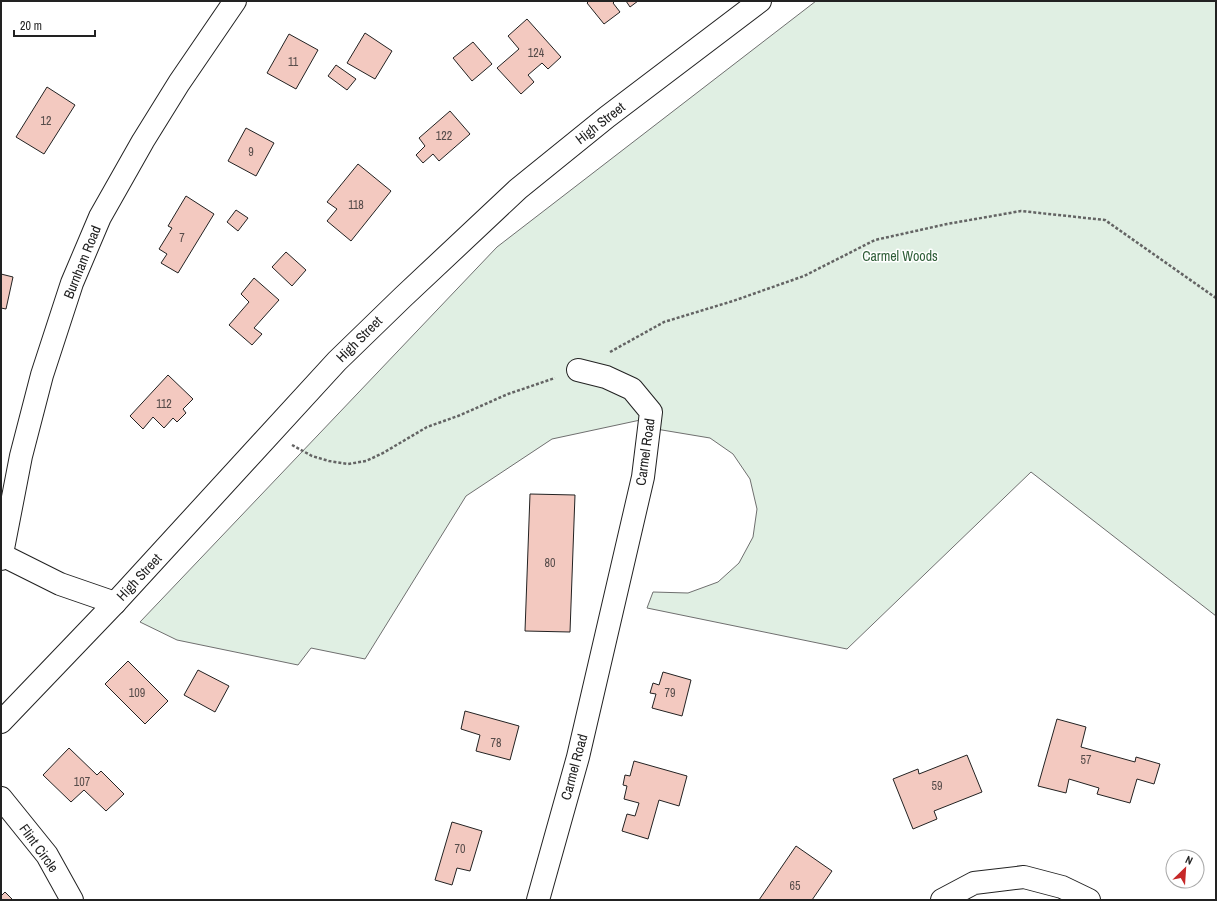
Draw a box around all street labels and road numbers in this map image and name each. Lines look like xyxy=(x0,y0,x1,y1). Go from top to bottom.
street label: High Street xyxy=(572,98,628,148)
street label: Burnham Road xyxy=(59,223,105,301)
street label: High Street xyxy=(332,312,386,366)
street label: Carmel Road xyxy=(631,417,659,487)
street label: High Street xyxy=(113,550,165,604)
street label: Carmel Road xyxy=(557,732,591,802)
street label: Flint Circle xyxy=(15,820,63,876)

